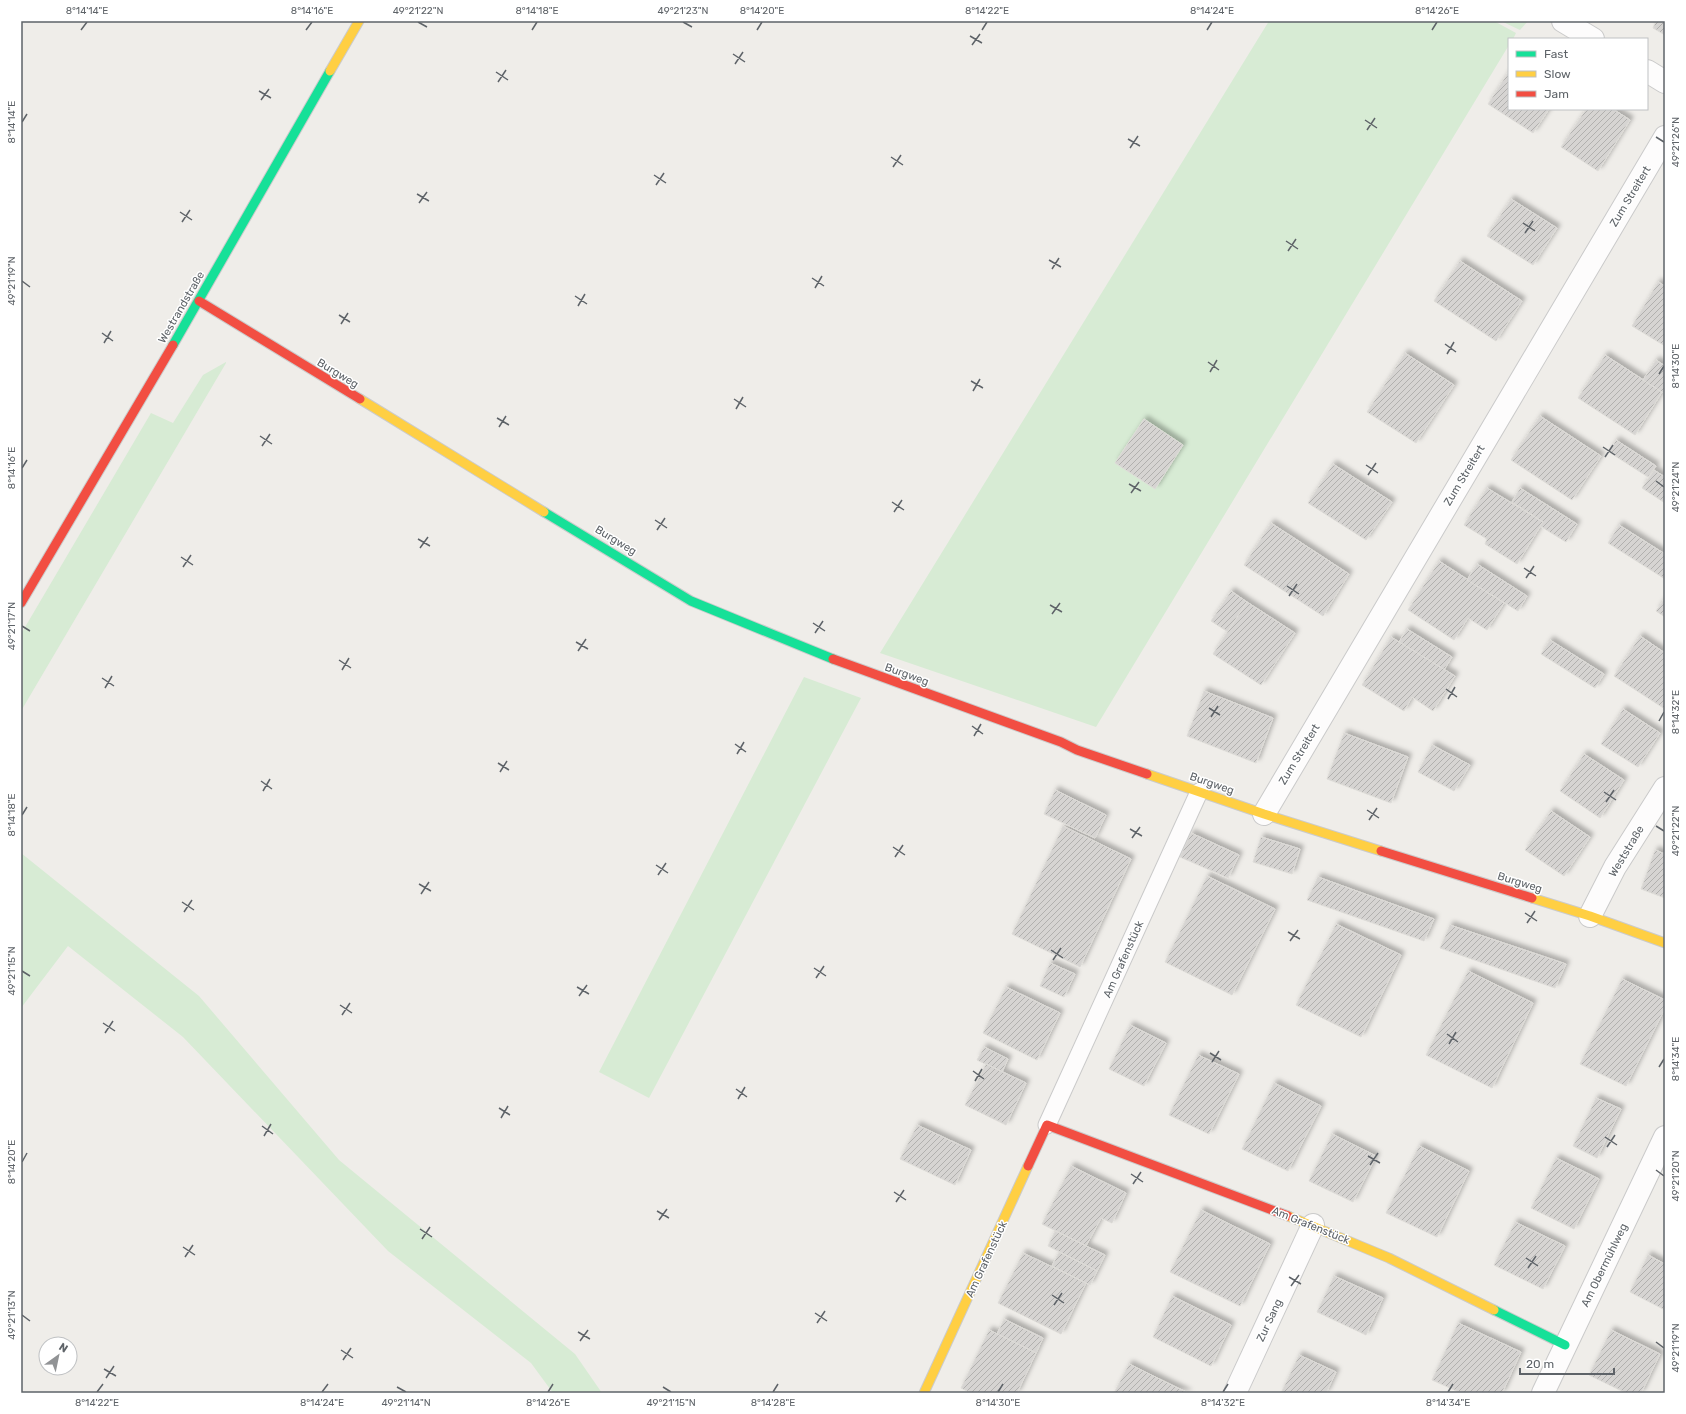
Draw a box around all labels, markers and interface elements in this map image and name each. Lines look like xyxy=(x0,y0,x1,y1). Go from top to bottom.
text: 8°14'14"E xyxy=(66,5,108,17)
text: 8°14'16"E xyxy=(291,5,333,17)
text: 49°21'22"N xyxy=(393,5,443,17)
text: 8°14'18"E xyxy=(515,5,559,17)
text: 49°21'23"N xyxy=(658,5,708,17)
text: 8°14'20"E xyxy=(740,5,784,17)
text: 8°14'22"E xyxy=(965,5,1009,17)
text: 8°14'24"E xyxy=(1190,5,1234,17)
text: 8°14'26"E xyxy=(1415,5,1459,17)
legend xyxy=(1508,38,1648,110)
text: Fast xyxy=(1544,47,1568,61)
text: Slow xyxy=(1544,67,1571,81)
text: Jam xyxy=(1544,87,1569,101)
text: 8°14'14"E xyxy=(6,101,18,143)
text: 49°21'26"N xyxy=(1670,117,1682,167)
street label: Zum Streitert xyxy=(1607,163,1654,229)
text: 49°21'19"N xyxy=(6,256,18,306)
street label: Westrandstraße xyxy=(156,269,207,345)
text: 8°14'30"E xyxy=(1670,344,1682,388)
street label: Burgweg xyxy=(315,356,361,391)
street label: Zum Streitert xyxy=(1441,442,1488,508)
text: 8°14'16"E xyxy=(6,447,18,489)
text: 49°21'24"N xyxy=(1670,462,1682,512)
street label: Burgweg xyxy=(593,523,639,558)
text: 49°21'17"N xyxy=(6,602,18,650)
street label: Burgweg xyxy=(883,660,931,688)
text: 8°14'32"E xyxy=(1670,690,1682,734)
street label: Zum Streitert xyxy=(1276,721,1323,787)
street label: Burgweg xyxy=(1188,770,1236,797)
text: 8°14'18"E xyxy=(6,793,18,837)
text: 49°21'22"N xyxy=(1670,806,1682,856)
street label: Weststraße xyxy=(1606,823,1647,879)
street label: Burgweg xyxy=(1496,870,1544,895)
street label: Am Grafenstück xyxy=(1101,919,1146,1000)
text: 49°21'15"N xyxy=(6,946,18,996)
text: 8°14'34"E xyxy=(1670,1037,1682,1081)
text: 8°14'20"E xyxy=(6,1140,18,1184)
text: 49°21'20"N xyxy=(1670,1150,1682,1202)
street label: Am Grafenstück xyxy=(1270,1204,1352,1247)
street label: Am Grafenstück xyxy=(963,1219,1010,1299)
street label: Am Obermühlweg xyxy=(1579,1221,1630,1309)
text: 49°21'13"N xyxy=(6,1290,18,1340)
street label: Zur Sang xyxy=(1254,1297,1285,1344)
text: 49°21'19"N xyxy=(1670,1323,1682,1373)
north arrow xyxy=(38,1336,78,1376)
text: N xyxy=(56,1340,70,1356)
scale bar xyxy=(1520,1350,1614,1376)
text: 20 m xyxy=(1526,1357,1554,1371)
text: 8°14'22"E xyxy=(75,1397,119,1409)
text: 8°14'24"E xyxy=(300,1397,344,1409)
text: 49°21'14"N xyxy=(381,1397,431,1409)
text: 8°14'26"E xyxy=(526,1397,570,1409)
text: 49°21'15"N xyxy=(646,1397,696,1409)
text: 8°14'28"E xyxy=(751,1397,795,1409)
text: 8°14'30"E xyxy=(976,1397,1020,1409)
text: 8°14'32"E xyxy=(1201,1397,1245,1409)
text: 8°14'34"E xyxy=(1426,1397,1470,1409)

